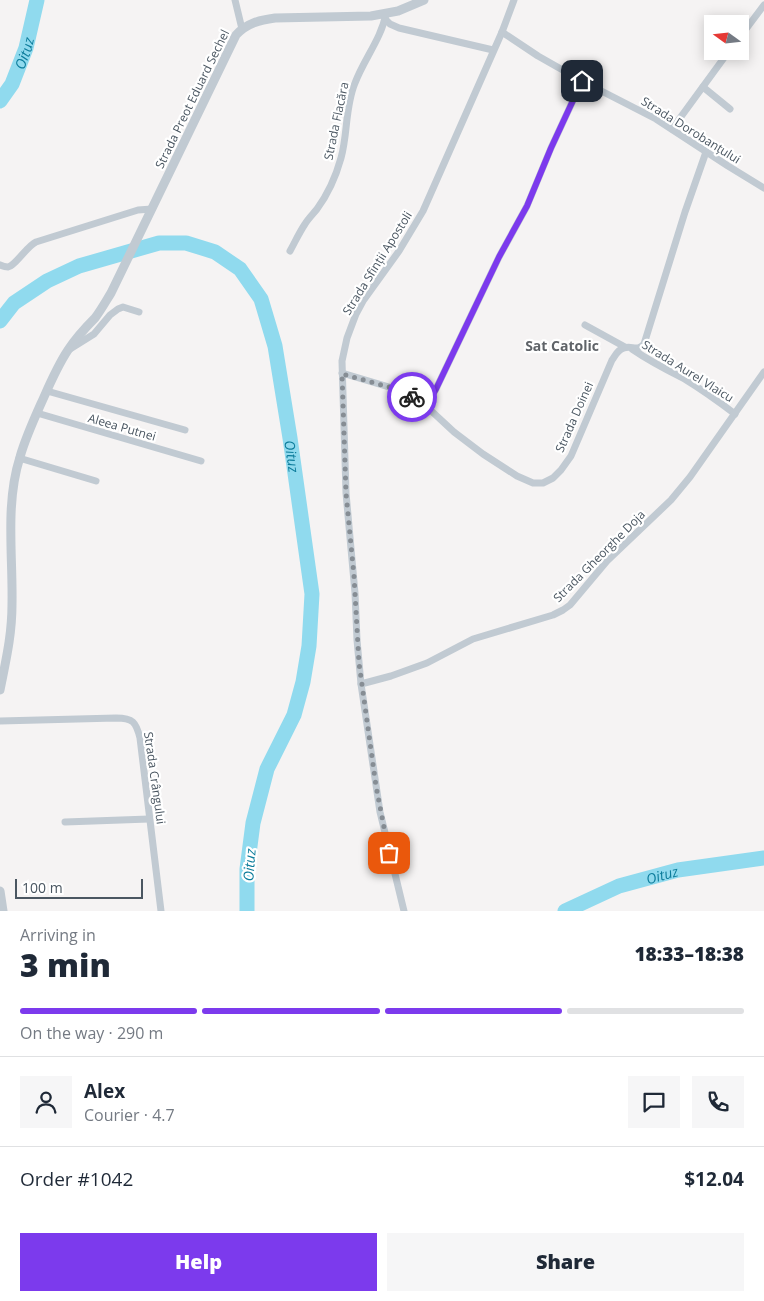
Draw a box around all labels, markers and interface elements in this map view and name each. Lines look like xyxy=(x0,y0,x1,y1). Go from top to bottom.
north arrow xyxy=(704,15,749,60)
map controls xyxy=(704,15,749,60)
street label: Strada Preot Eduard Sechel xyxy=(151,27,233,171)
water label: Oituz xyxy=(9,35,38,72)
pin xyxy=(561,60,603,102)
icon: home xyxy=(568,67,596,95)
street label: Strada Flacăra xyxy=(319,80,353,162)
street label: Strada Dorobanțului xyxy=(638,93,744,167)
street label: Strada Sfinții Apostoli xyxy=(338,208,416,318)
district label: Sat Catolic xyxy=(525,336,599,355)
street label: Strada Aurel Vlaicu xyxy=(639,336,737,406)
courier xyxy=(387,372,437,422)
street label: Strada Doinei xyxy=(551,379,597,455)
icon: bike xyxy=(398,383,426,411)
street label: Aleea Putnei xyxy=(86,409,158,445)
water label: Oituz xyxy=(281,439,304,475)
street label: Strada Gheorghe Doja xyxy=(549,506,649,606)
street label: Strada Crângului xyxy=(140,731,170,825)
pin xyxy=(368,832,410,874)
icon: bag xyxy=(375,839,403,867)
water label: Oituz xyxy=(238,847,260,882)
water label: Oituz xyxy=(644,861,681,888)
scale bar xyxy=(15,876,142,899)
text: 100 m xyxy=(22,878,63,897)
text: Arriving in xyxy=(20,924,96,946)
text: 18:33–18:38 xyxy=(634,941,744,967)
text: 3 min xyxy=(20,943,111,986)
text: On the way · 290 m xyxy=(20,1022,163,1044)
button: person xyxy=(20,1076,72,1128)
button: chat xyxy=(628,1076,680,1128)
button: phone xyxy=(692,1076,744,1128)
text: Alex xyxy=(84,1078,125,1104)
text: Courier · 4.7 xyxy=(84,1104,175,1126)
text: Order #1042 xyxy=(20,1166,133,1192)
text: $12.04 xyxy=(684,1166,744,1192)
button: Help xyxy=(20,1233,377,1291)
button: Share xyxy=(387,1233,744,1291)

